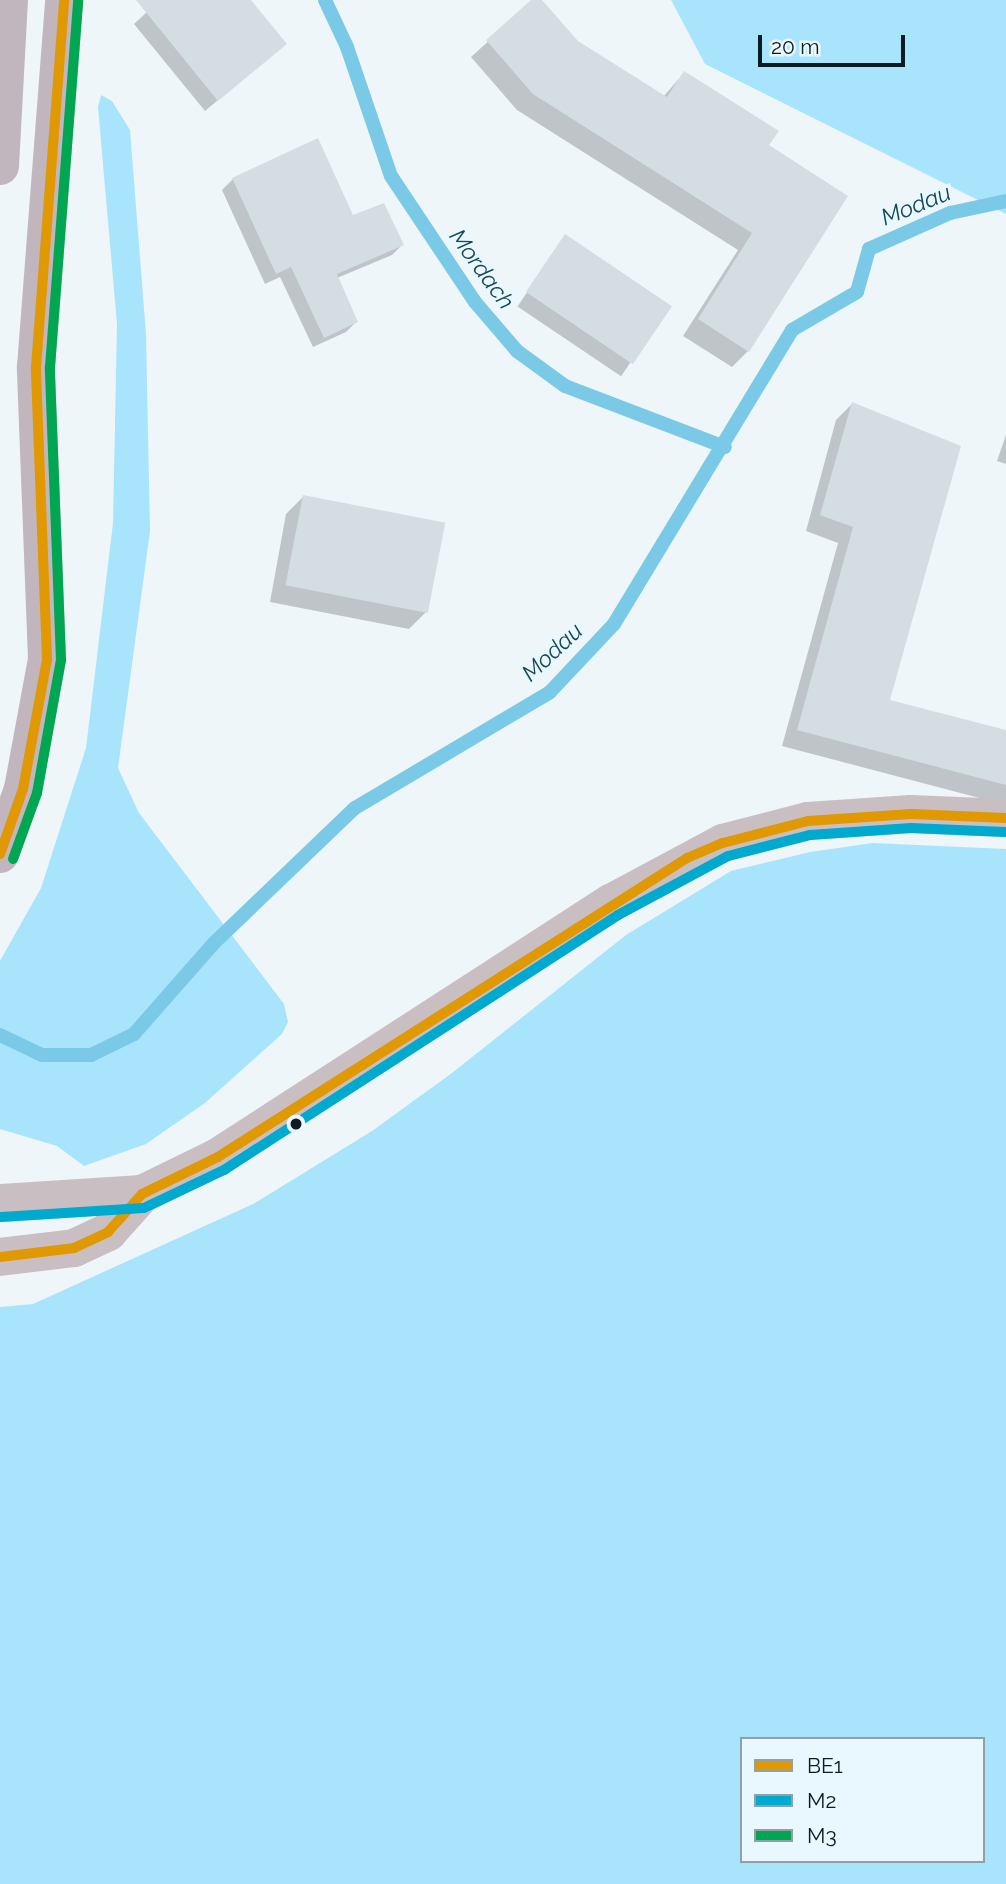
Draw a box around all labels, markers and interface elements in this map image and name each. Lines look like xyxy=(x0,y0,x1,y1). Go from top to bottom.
scale bar xyxy=(761,21,908,65)
text: 20 m xyxy=(771,34,819,59)
water label: Modau xyxy=(877,179,955,231)
water label: Mordach xyxy=(444,224,520,314)
water label: Modau xyxy=(516,617,588,687)
unlabelled marker xyxy=(289,1117,303,1131)
legend xyxy=(740,1737,985,1863)
text: BE1 xyxy=(807,1753,843,1778)
text: M2 xyxy=(807,1788,836,1813)
text: M3 xyxy=(807,1823,837,1848)

